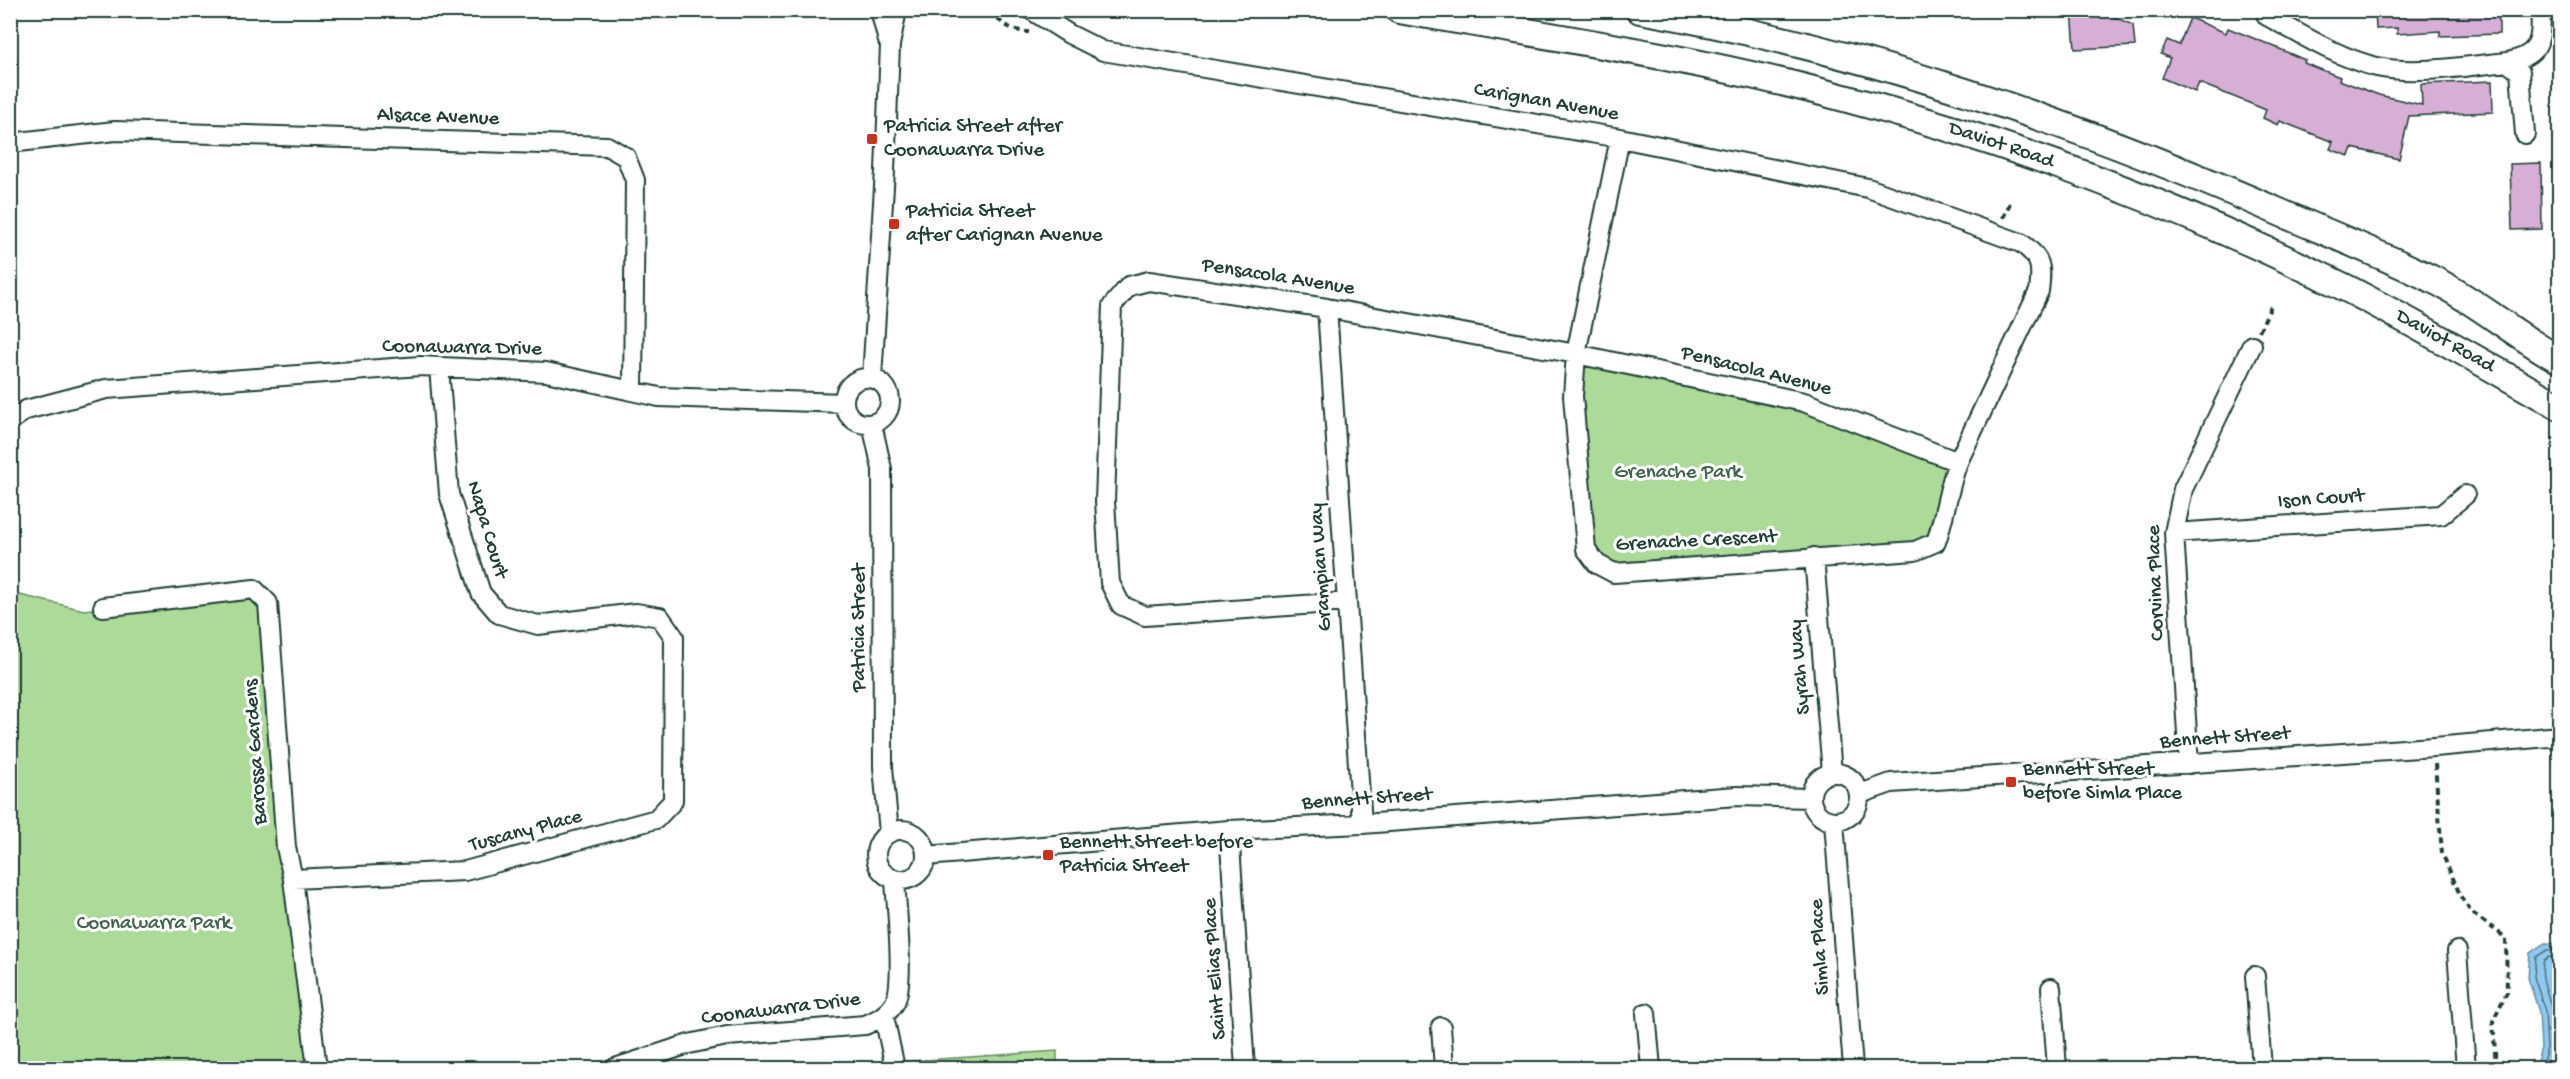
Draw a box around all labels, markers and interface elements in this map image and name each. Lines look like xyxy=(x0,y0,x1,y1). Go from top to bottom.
street label: Carignan Avenue xyxy=(1472,78,1622,128)
street label: Alsace Avenue xyxy=(376,103,501,133)
place label: Patricia Street after Coonawarra Drive xyxy=(883,115,1064,164)
street label: Daviot Road xyxy=(1943,116,2059,175)
marker: Patricia Street after Coonawarra Drive xyxy=(865,132,879,146)
place label: Patricia Street after Carignan Avenue xyxy=(905,200,1104,249)
marker: Patricia Street after Carignan Avenue xyxy=(887,217,901,231)
street label: Pensacola Avenue xyxy=(1199,253,1357,303)
street label: Daviot Road xyxy=(2389,303,2500,380)
street label: Coonawarra Drive xyxy=(382,335,543,363)
street label: Pensacola Avenue xyxy=(1677,341,1835,403)
park label: Grenache Park xyxy=(1614,461,1744,486)
street label: Napa Court xyxy=(459,478,513,584)
street label: Ison Court xyxy=(2277,484,2368,515)
street label: Grampian Way xyxy=(1305,502,1339,632)
street label: Corvina Place xyxy=(2142,523,2172,641)
street label: Grenache Crescent xyxy=(1615,525,1780,559)
street label: Patricia Street xyxy=(848,562,873,693)
street label: Syrah Way xyxy=(1784,618,1818,716)
street label: Barossa Gardens xyxy=(239,677,275,827)
street label: Bennett Street xyxy=(2158,722,2293,756)
place label: Bennett Street before Simla Place xyxy=(2022,758,2183,807)
marker: Bennett Street before Simla Place xyxy=(2004,775,2018,789)
street label: Bennett Street xyxy=(1300,783,1435,817)
street label: Tuscany Place xyxy=(466,805,586,859)
place label: Bennett Street before Patricia Street xyxy=(1059,831,1254,880)
marker: Bennett Street before Patricia Street xyxy=(1041,848,1055,862)
street label: Saint Elias Place xyxy=(1198,896,1233,1041)
street label: Simla Place xyxy=(1805,897,1837,996)
park label: Coonawarra Park xyxy=(77,912,234,937)
street label: Coonawarra Drive xyxy=(700,988,863,1032)

